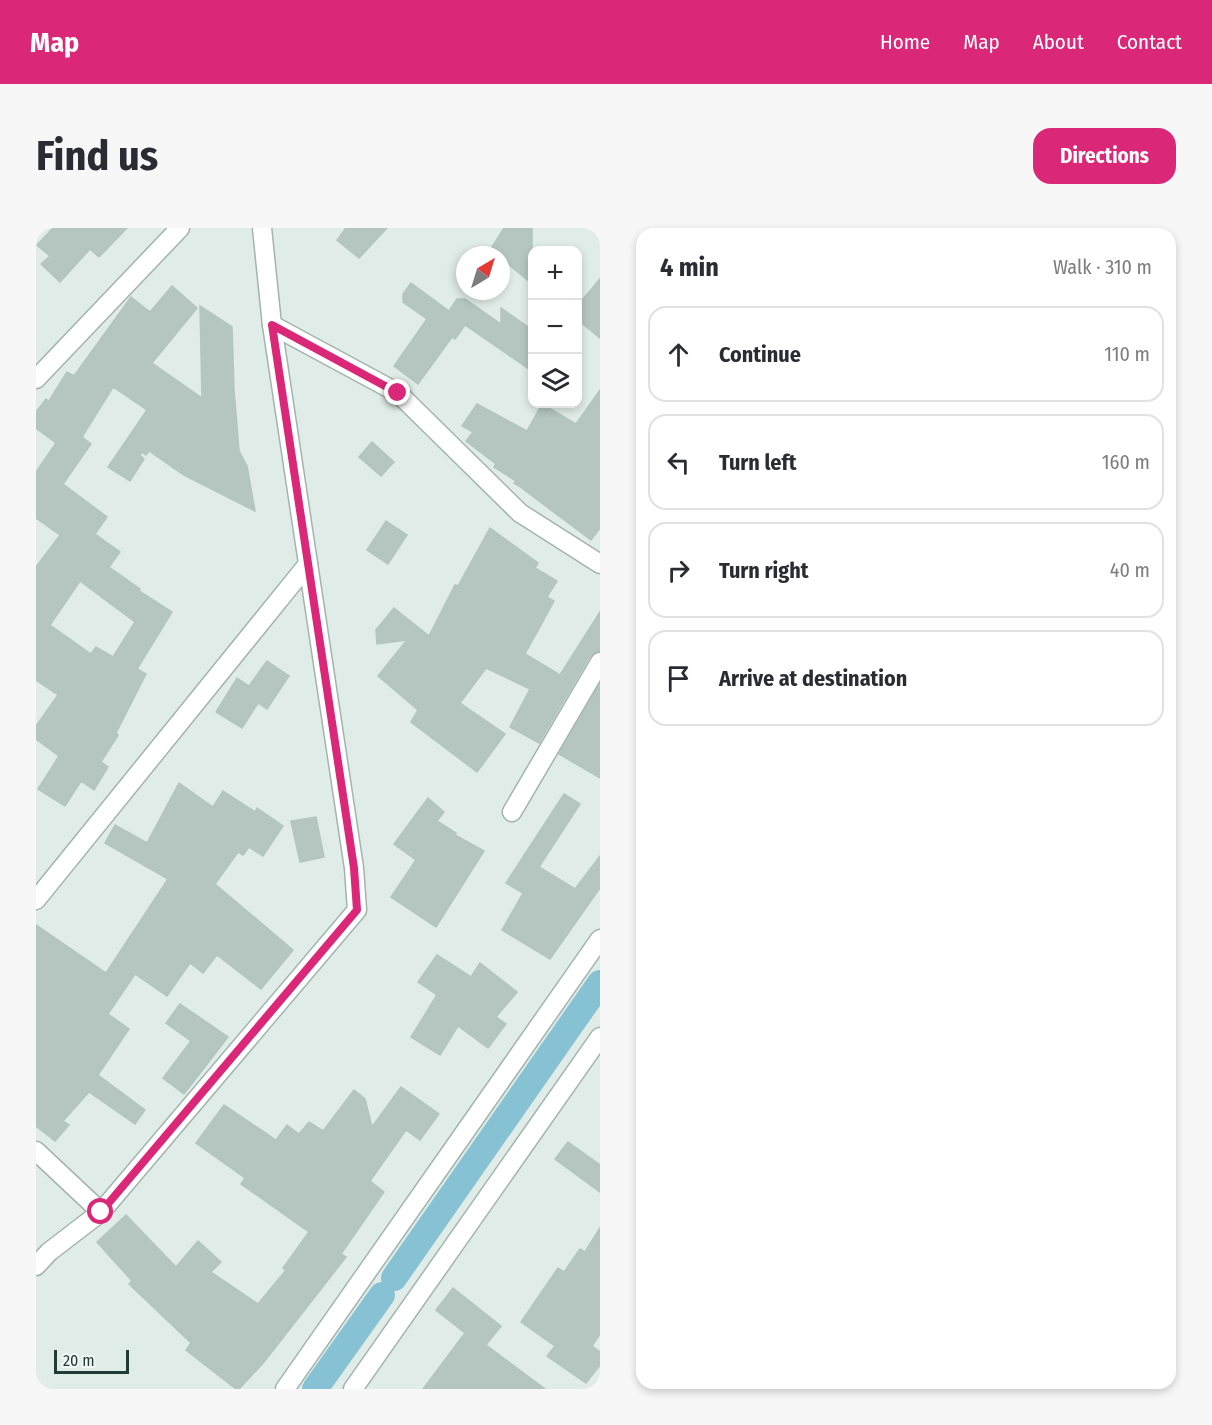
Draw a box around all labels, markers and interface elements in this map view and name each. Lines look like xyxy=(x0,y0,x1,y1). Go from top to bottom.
text: Map xyxy=(30,26,79,59)
text: Home xyxy=(880,29,930,55)
text: Map xyxy=(963,29,1000,55)
text: About xyxy=(1033,29,1084,55)
text: Contact xyxy=(1117,29,1182,55)
button: Directions xyxy=(1033,128,1176,184)
text: Find us xyxy=(36,131,158,181)
north arrow xyxy=(456,246,510,300)
map controls xyxy=(528,246,582,408)
button: + xyxy=(528,246,582,300)
text: 4 min xyxy=(660,252,719,283)
text: Walk · 310 m xyxy=(1053,255,1152,279)
button: − xyxy=(528,300,582,354)
icon: ahead xyxy=(662,338,695,371)
text: Continue xyxy=(719,341,801,368)
text: 110 m xyxy=(1104,342,1150,366)
button: layers xyxy=(528,354,582,408)
route end xyxy=(384,379,410,405)
icon: left xyxy=(662,446,695,479)
text: Turn left xyxy=(719,449,797,476)
text: 160 m xyxy=(1102,450,1150,474)
icon: right xyxy=(662,554,695,587)
text: Turn right xyxy=(719,557,808,584)
text: 40 m xyxy=(1110,558,1150,582)
icon: arrive xyxy=(662,662,695,695)
text: Arrive at destination xyxy=(719,665,907,692)
route start xyxy=(87,1198,113,1224)
scale bar xyxy=(54,1347,129,1374)
text: 20 m xyxy=(63,1351,94,1370)

